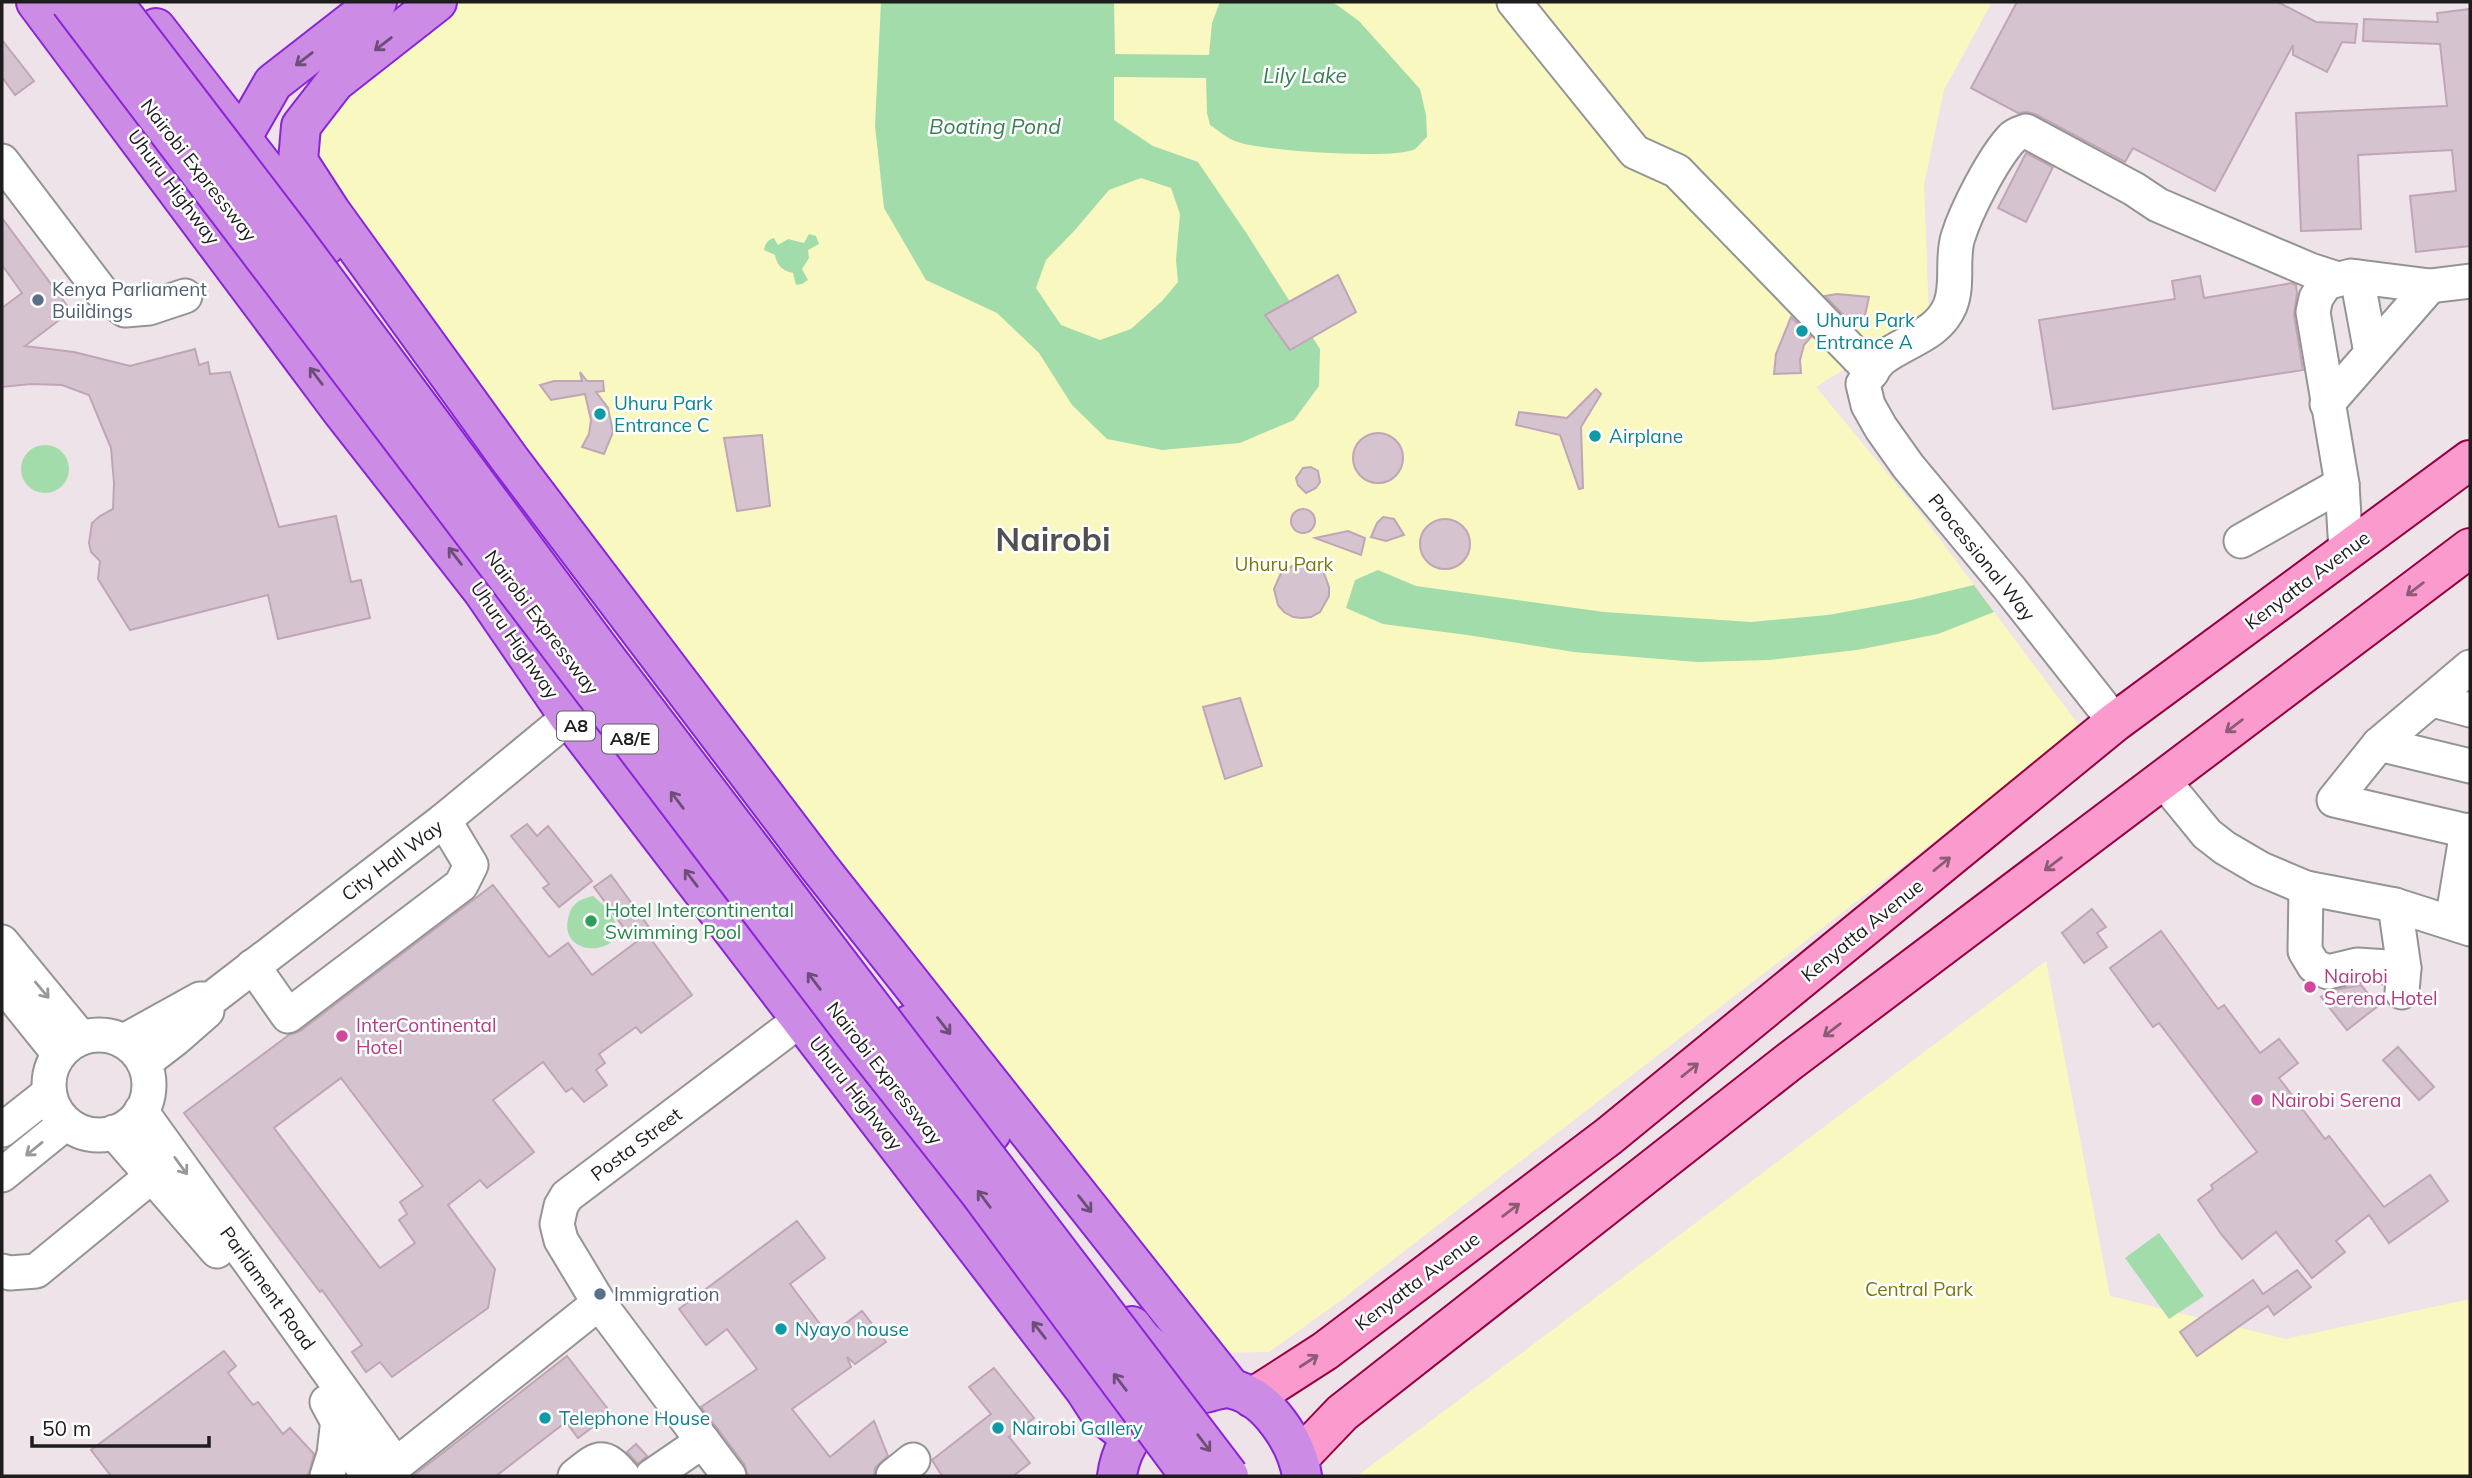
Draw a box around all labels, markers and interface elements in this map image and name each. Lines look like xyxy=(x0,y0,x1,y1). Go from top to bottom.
one-way arrow xyxy=(375,36,393,52)
one-way arrow xyxy=(295,51,314,66)
water label: Lily Lake xyxy=(1263,62,1347,88)
street label: Nairobi Expressway xyxy=(136,94,262,246)
water label: Boating Pond xyxy=(929,113,1061,139)
street label: Uhuru Highway xyxy=(123,125,225,249)
place label: Kenya Parliament Buildings xyxy=(52,277,207,323)
marker: Kenya Parliament Buildings xyxy=(30,292,46,308)
place label: Uhuru Park Entrance A xyxy=(1816,308,1915,354)
marker: Uhuru Park Entrance A xyxy=(1794,323,1810,339)
one-way arrow xyxy=(308,368,323,386)
place label: Uhuru Park Entrance C xyxy=(614,391,713,437)
marker: Uhuru Park Entrance C xyxy=(592,406,608,422)
place label: Airplane xyxy=(1609,424,1683,448)
marker: Airplane xyxy=(1587,428,1603,444)
street label: Processional Way xyxy=(1923,488,2041,626)
district label: Nairobi xyxy=(995,518,1111,559)
street label: Kenyatta Avenue xyxy=(2240,525,2374,635)
street label: Nairobi Expressway xyxy=(480,545,604,699)
one-way arrow xyxy=(448,548,463,566)
park label: Uhuru Park xyxy=(1235,552,1334,576)
street label: Uhuru Highway xyxy=(466,577,564,703)
one-way arrow xyxy=(2406,581,2425,596)
road number: A8 xyxy=(557,712,595,740)
one-way arrow xyxy=(2225,718,2243,733)
road number: A8/E xyxy=(602,724,658,754)
one-way arrow xyxy=(669,791,684,810)
street label: City Hall Way xyxy=(337,814,447,906)
one-way arrow xyxy=(1933,856,1951,872)
one-way arrow xyxy=(2045,857,2063,872)
one-way arrow xyxy=(684,869,699,887)
street label: Kenyatta Avenue xyxy=(1796,873,1928,987)
place label: Hotel Intercontinental Swimming Pool xyxy=(605,898,794,944)
marker: Hotel Intercontinental Swimming Pool xyxy=(583,913,599,929)
place label: Nairobi Serena Hotel xyxy=(2324,964,2438,1010)
one-way arrow xyxy=(807,973,822,991)
marker: Nairobi Serena Hotel xyxy=(2302,979,2318,995)
one-way arrow xyxy=(34,980,49,998)
street label: Nairobi Expressway xyxy=(822,997,948,1149)
place label: InterContinental Hotel xyxy=(356,1013,497,1059)
one-way arrow xyxy=(937,1016,952,1034)
one-way arrow xyxy=(1823,1023,1842,1037)
marker: InterContinental Hotel xyxy=(334,1028,350,1044)
street label: Uhuru Highway xyxy=(804,1031,908,1155)
one-way arrow xyxy=(1680,1062,1698,1077)
place label: Nairobi Serena xyxy=(2271,1088,2401,1112)
marker: Nairobi Serena xyxy=(2249,1092,2265,1108)
street label: Posta Street xyxy=(586,1102,686,1186)
one-way arrow xyxy=(26,1141,44,1157)
one-way arrow xyxy=(173,1156,188,1175)
one-way arrow xyxy=(977,1190,992,1209)
one-way arrow xyxy=(1078,1195,1093,1213)
one-way arrow xyxy=(1501,1203,1520,1217)
street label: Parliament Road xyxy=(215,1221,321,1355)
street label: Kenyatta Avenue xyxy=(1350,1226,1484,1336)
park label: Central Park xyxy=(1865,1277,1973,1301)
place label: Immigration xyxy=(614,1282,720,1306)
marker: Immigration xyxy=(592,1286,608,1302)
place label: Nyayo house xyxy=(795,1317,909,1341)
marker: Nyayo house xyxy=(773,1321,789,1337)
one-way arrow xyxy=(1031,1321,1046,1340)
one-way arrow xyxy=(1299,1354,1318,1368)
one-way arrow xyxy=(1113,1373,1127,1392)
scale bar xyxy=(32,1404,208,1448)
place label: Telephone House xyxy=(559,1406,710,1430)
marker: Telephone House xyxy=(537,1410,553,1426)
text: 50 m xyxy=(42,1415,91,1441)
place label: Nairobi Gallery xyxy=(1012,1416,1143,1440)
marker: Nairobi Gallery xyxy=(990,1420,1006,1436)
one-way arrow xyxy=(1197,1433,1212,1452)

